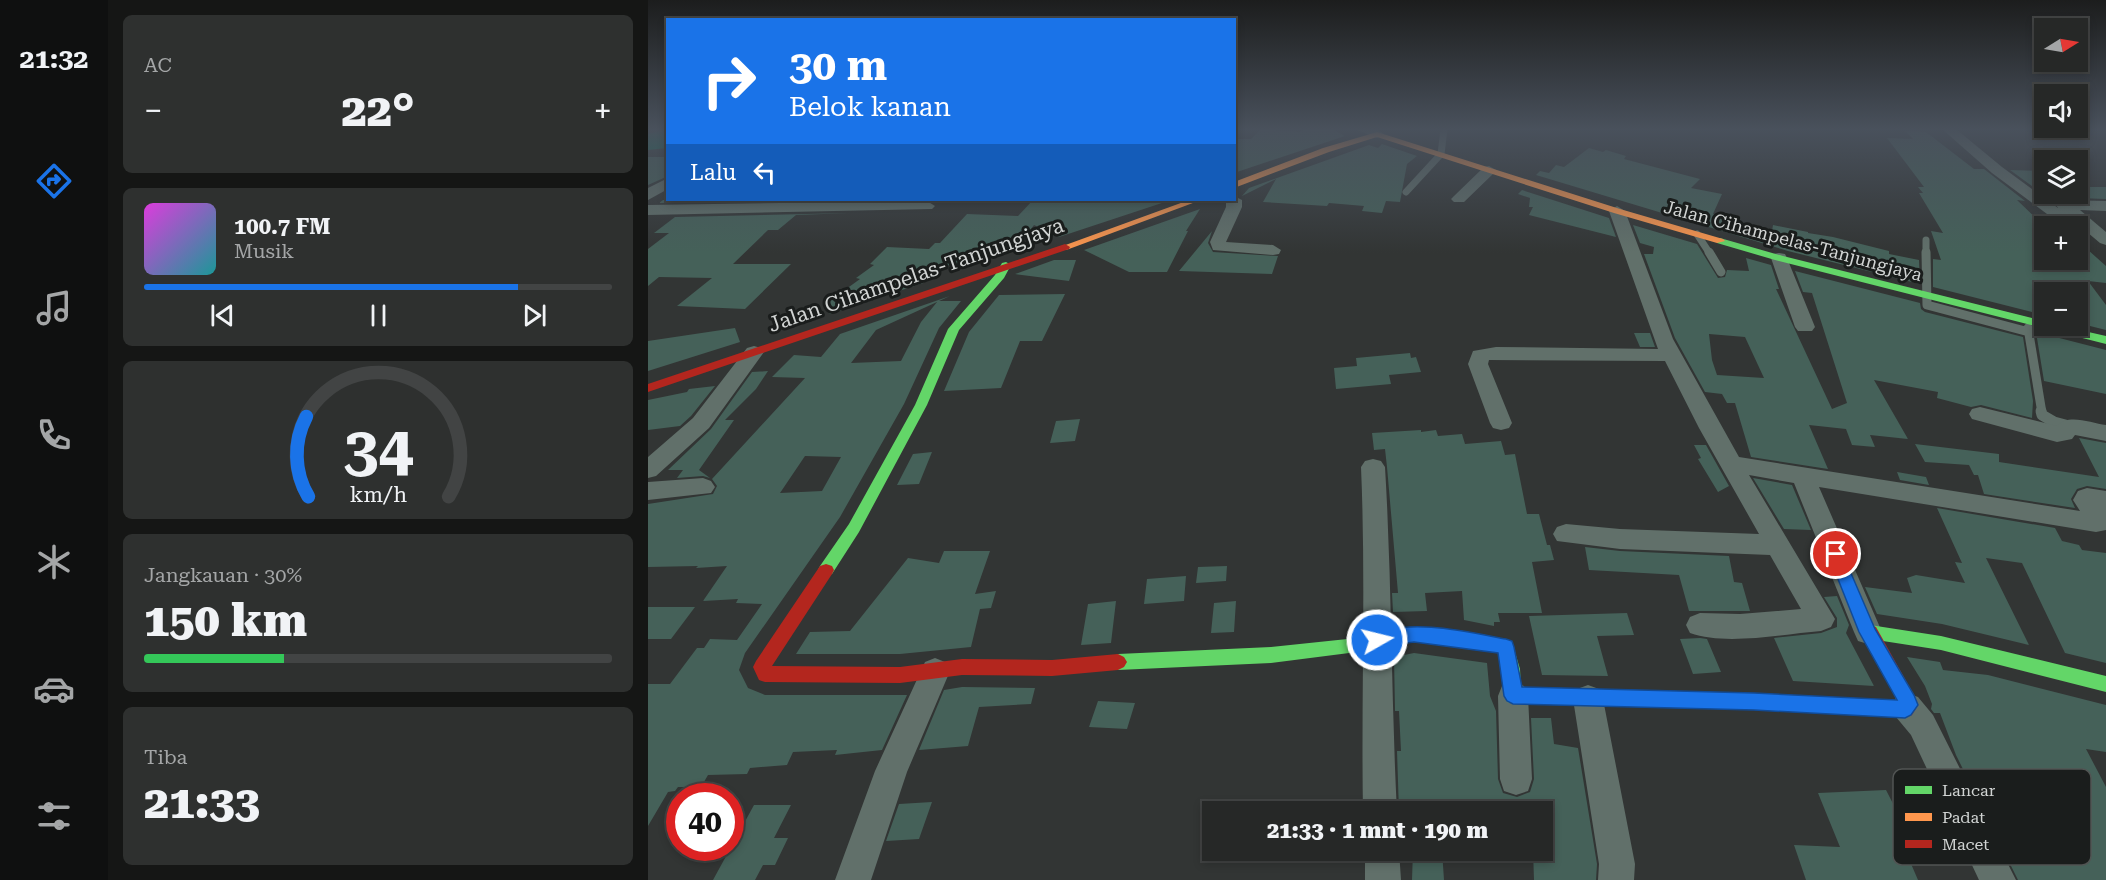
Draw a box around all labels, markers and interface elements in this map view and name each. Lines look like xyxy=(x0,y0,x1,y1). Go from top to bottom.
north arrow xyxy=(2034,18,2088,72)
map controls xyxy=(2034,18,2088,336)
text: 30 m xyxy=(789,41,887,90)
icon: right xyxy=(690,42,768,120)
text: 21:32 xyxy=(20,43,88,75)
text: AC xyxy=(144,53,172,77)
text: 22° xyxy=(342,84,415,137)
button: sound xyxy=(2034,84,2088,138)
text: − xyxy=(144,91,162,130)
text: + xyxy=(594,91,612,130)
text: Belok kanan xyxy=(789,91,951,123)
button: layers xyxy=(2034,150,2088,204)
icon: left xyxy=(748,156,781,189)
icon: directions xyxy=(33,160,75,202)
text: Lalu xyxy=(690,160,736,185)
street label: Jalan Cihampelas-Tanjungjaya xyxy=(1662,196,1925,285)
street label: Jalan Cihampelas-Tanjungjaya xyxy=(765,213,1068,337)
text: 100.7 FM xyxy=(234,214,331,239)
button: + xyxy=(2034,216,2088,270)
text: Musik xyxy=(234,239,294,263)
button: − xyxy=(2034,282,2088,336)
icon: music xyxy=(33,287,75,329)
icon: previous xyxy=(206,299,239,332)
icon: pause xyxy=(362,299,395,332)
icon: next xyxy=(518,299,551,332)
text: 34 xyxy=(343,413,413,486)
icon: phone xyxy=(33,414,75,456)
text: km/h xyxy=(349,482,407,507)
pin xyxy=(1810,528,1861,579)
icon: arrive xyxy=(1819,537,1852,570)
icon: climate xyxy=(33,541,75,583)
text: Jangkauan · 30% xyxy=(144,563,302,587)
text: 150 km xyxy=(144,594,307,647)
position arrow xyxy=(1345,608,1409,672)
icon: car xyxy=(33,668,75,710)
text: Tiba xyxy=(144,745,187,769)
legend xyxy=(1893,769,2091,865)
text: 21:33 xyxy=(144,776,260,829)
text: Lancar xyxy=(1942,781,1996,800)
speed limit sign: 40 xyxy=(666,783,744,861)
icon: filters xyxy=(33,795,75,837)
text: Padat xyxy=(1942,808,1985,827)
text: 21:33 · 1 mnt · 190 m xyxy=(1267,818,1488,843)
text: Macet xyxy=(1942,835,1989,854)

